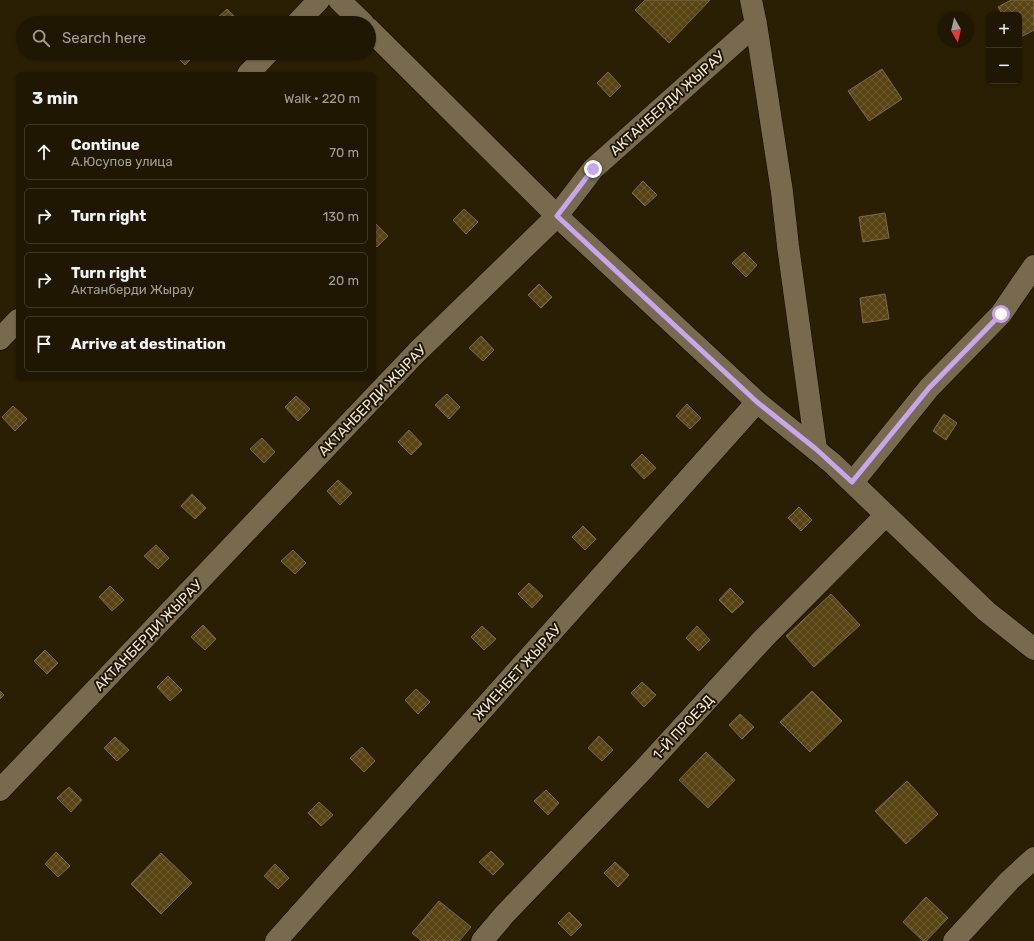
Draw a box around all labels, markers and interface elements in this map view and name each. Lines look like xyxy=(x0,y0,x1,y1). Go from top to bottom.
north arrow xyxy=(938,12,974,48)
map controls xyxy=(986,12,1022,84)
button: + xyxy=(986,12,1022,48)
search box xyxy=(16,16,376,60)
icon: search xyxy=(30,27,52,49)
text: Search here xyxy=(62,29,146,47)
street label: АКТАНБЕРДИ ЖЫРАУ xyxy=(607,47,729,159)
button: − xyxy=(986,48,1022,84)
text: 3 min xyxy=(32,88,78,108)
text: Walk · 220 m xyxy=(284,91,360,106)
text: Continue xyxy=(71,136,140,154)
icon: ahead xyxy=(33,141,55,163)
text: 70 m xyxy=(329,145,359,160)
text: А.Юсупов улица xyxy=(71,154,173,169)
route end xyxy=(584,160,602,178)
icon: right xyxy=(33,205,55,227)
text: Turn right xyxy=(71,207,146,225)
text: 130 m xyxy=(323,209,359,224)
text: Turn right xyxy=(71,264,146,282)
icon: right xyxy=(33,269,55,291)
text: 20 m xyxy=(328,273,359,288)
text: Актанберди Жырау xyxy=(71,282,194,297)
route start xyxy=(992,305,1010,323)
icon: arrive xyxy=(33,333,55,355)
text: Arrive at destination xyxy=(71,335,226,353)
street label: АКТАНБЕРДИ ЖЫРАУ xyxy=(315,341,430,459)
street label: АКТАНБЕРДИ ЖЫРАУ xyxy=(91,576,206,694)
street label: ЖИЕНБЕТ ЖЫРАУ xyxy=(470,620,566,724)
street label: 1-Й ПРОЕЗД xyxy=(648,691,718,763)

